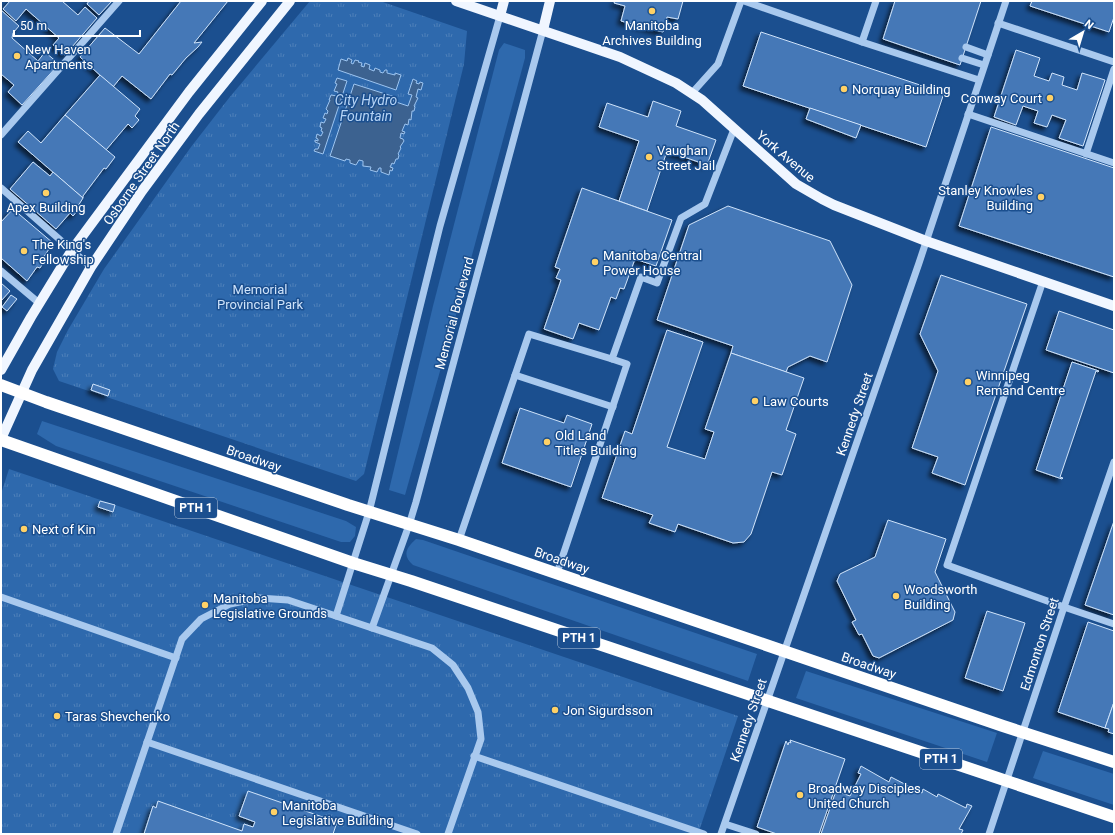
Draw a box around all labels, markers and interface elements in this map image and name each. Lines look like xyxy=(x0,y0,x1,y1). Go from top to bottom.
marker: Manitoba Archives Building xyxy=(647,6,657,16)
scale bar xyxy=(14,12,140,38)
north arrow xyxy=(1063,12,1103,52)
text: N xyxy=(1082,17,1096,32)
place label: Manitoba Archives Building xyxy=(602,18,702,48)
text: 50 m xyxy=(20,19,47,33)
place label: New Haven Apartments xyxy=(25,42,94,72)
marker: New Haven Apartments xyxy=(12,51,22,61)
place label: Norquay Building xyxy=(852,82,950,97)
marker: Norquay Building xyxy=(839,84,849,94)
place label: Conway Court xyxy=(961,91,1042,106)
water label: City Hydro Fountain xyxy=(335,92,397,124)
marker: Conway Court xyxy=(1045,93,1055,103)
street label: Osborne Street North xyxy=(100,119,183,228)
street label: York Avenue xyxy=(753,128,818,185)
place label: Vaughan Street Jail xyxy=(657,143,715,173)
marker: Vaughan Street Jail xyxy=(644,152,654,162)
place label: Stanley Knowles Building xyxy=(938,183,1033,213)
marker: Apex Building xyxy=(41,188,51,198)
marker: Stanley Knowles Building xyxy=(1036,192,1046,202)
place label: Apex Building xyxy=(7,200,85,215)
place label: The King's Fellowship xyxy=(32,237,94,267)
marker: The King's Fellowship xyxy=(19,246,29,256)
place label: Manitoba Central Power House xyxy=(603,248,702,278)
street label: Memorial Boulevard xyxy=(432,255,477,371)
marker: Manitoba Central Power House xyxy=(590,257,600,267)
park label: Memorial Provincial Park xyxy=(217,282,303,312)
place label: Winnipeg Remand Centre xyxy=(976,368,1065,398)
street label: Kennedy Street xyxy=(833,371,876,458)
marker: Winnipeg Remand Centre xyxy=(963,377,973,387)
place label: Law Courts xyxy=(763,394,829,409)
marker: Law Courts xyxy=(750,396,760,406)
place label: Old Land Titles Building xyxy=(555,428,637,458)
marker: Old Land Titles Building xyxy=(542,437,552,447)
street label: Broadway xyxy=(224,442,283,475)
road number: PTH 1 xyxy=(175,498,217,518)
place label: Next of Kin xyxy=(32,522,96,537)
marker: Next of Kin xyxy=(19,524,29,534)
street label: Broadway xyxy=(532,544,591,577)
place label: Woodsworth Building xyxy=(904,582,978,612)
place label: Manitoba Legislative Grounds xyxy=(213,591,327,621)
marker: Woodsworth Building xyxy=(891,591,901,601)
street label: Edmonton Street xyxy=(1017,596,1062,693)
marker: Manitoba Legislative Grounds xyxy=(200,600,210,610)
road number: PTH 1 xyxy=(558,628,600,648)
street label: Broadway xyxy=(839,649,898,682)
street label: Kennedy Street xyxy=(727,677,770,764)
place label: Jon Sigurdsson xyxy=(563,703,653,718)
marker: Jon Sigurdsson xyxy=(550,705,560,715)
place label: Taras Shevchenko xyxy=(65,709,170,724)
marker: Taras Shevchenko xyxy=(52,711,62,721)
road number: PTH 1 xyxy=(920,749,962,769)
place label: Broadway Disciples United Church xyxy=(808,781,921,811)
marker: Broadway Disciples United Church xyxy=(795,790,805,800)
place label: Manitoba Legislative Building xyxy=(282,798,394,828)
marker: Manitoba Legislative Building xyxy=(269,807,279,817)

